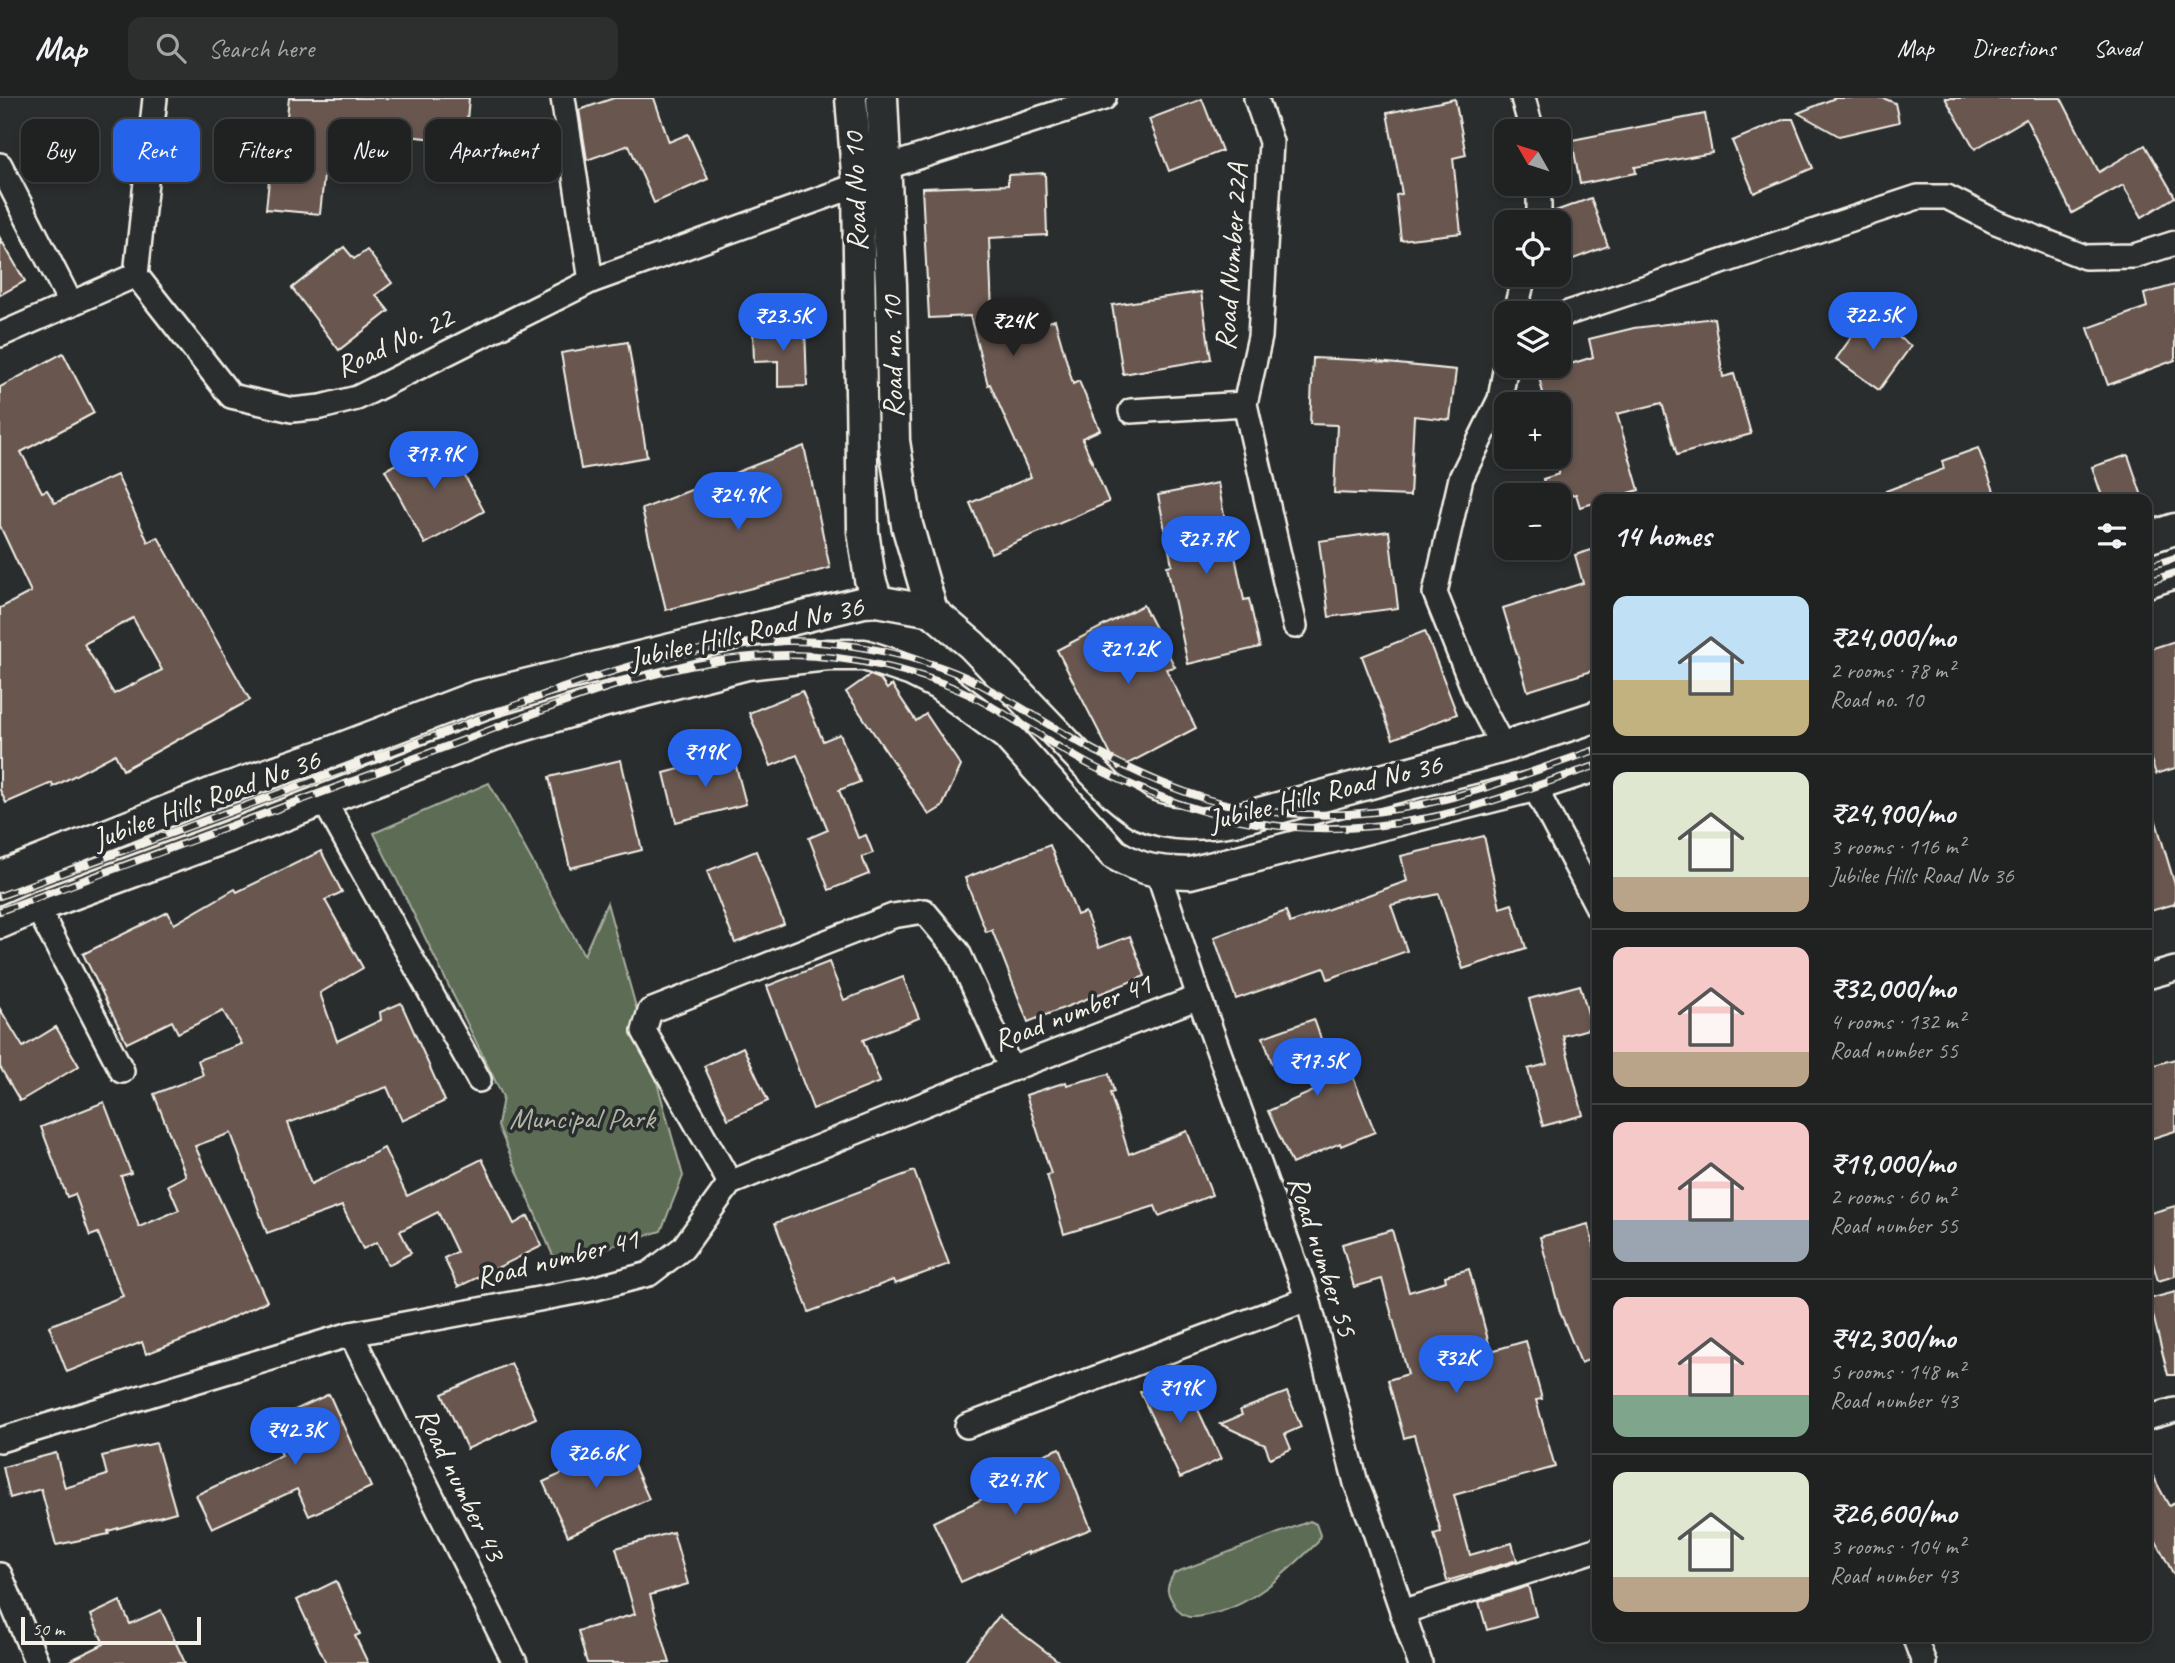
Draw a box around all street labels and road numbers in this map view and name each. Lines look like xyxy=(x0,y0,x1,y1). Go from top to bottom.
street label: Road No 10 xyxy=(834,129,876,252)
street label: Road Number 22A xyxy=(1206,161,1257,352)
street label: Road no. 10 xyxy=(872,293,912,418)
street label: Road No. 22 xyxy=(329,297,461,386)
street label: Jubilee Hills Road No 36 xyxy=(623,586,868,678)
street label: Jubilee Hills Road No 36 xyxy=(85,740,326,859)
street label: Jubilee Hills Road No 36 xyxy=(1202,744,1447,840)
street label: Road number 41 xyxy=(987,964,1158,1060)
street label: Road number 55 xyxy=(1279,1171,1367,1343)
street label: Road number 41 xyxy=(472,1219,644,1297)
street label: Road number 43 xyxy=(407,1401,516,1570)

